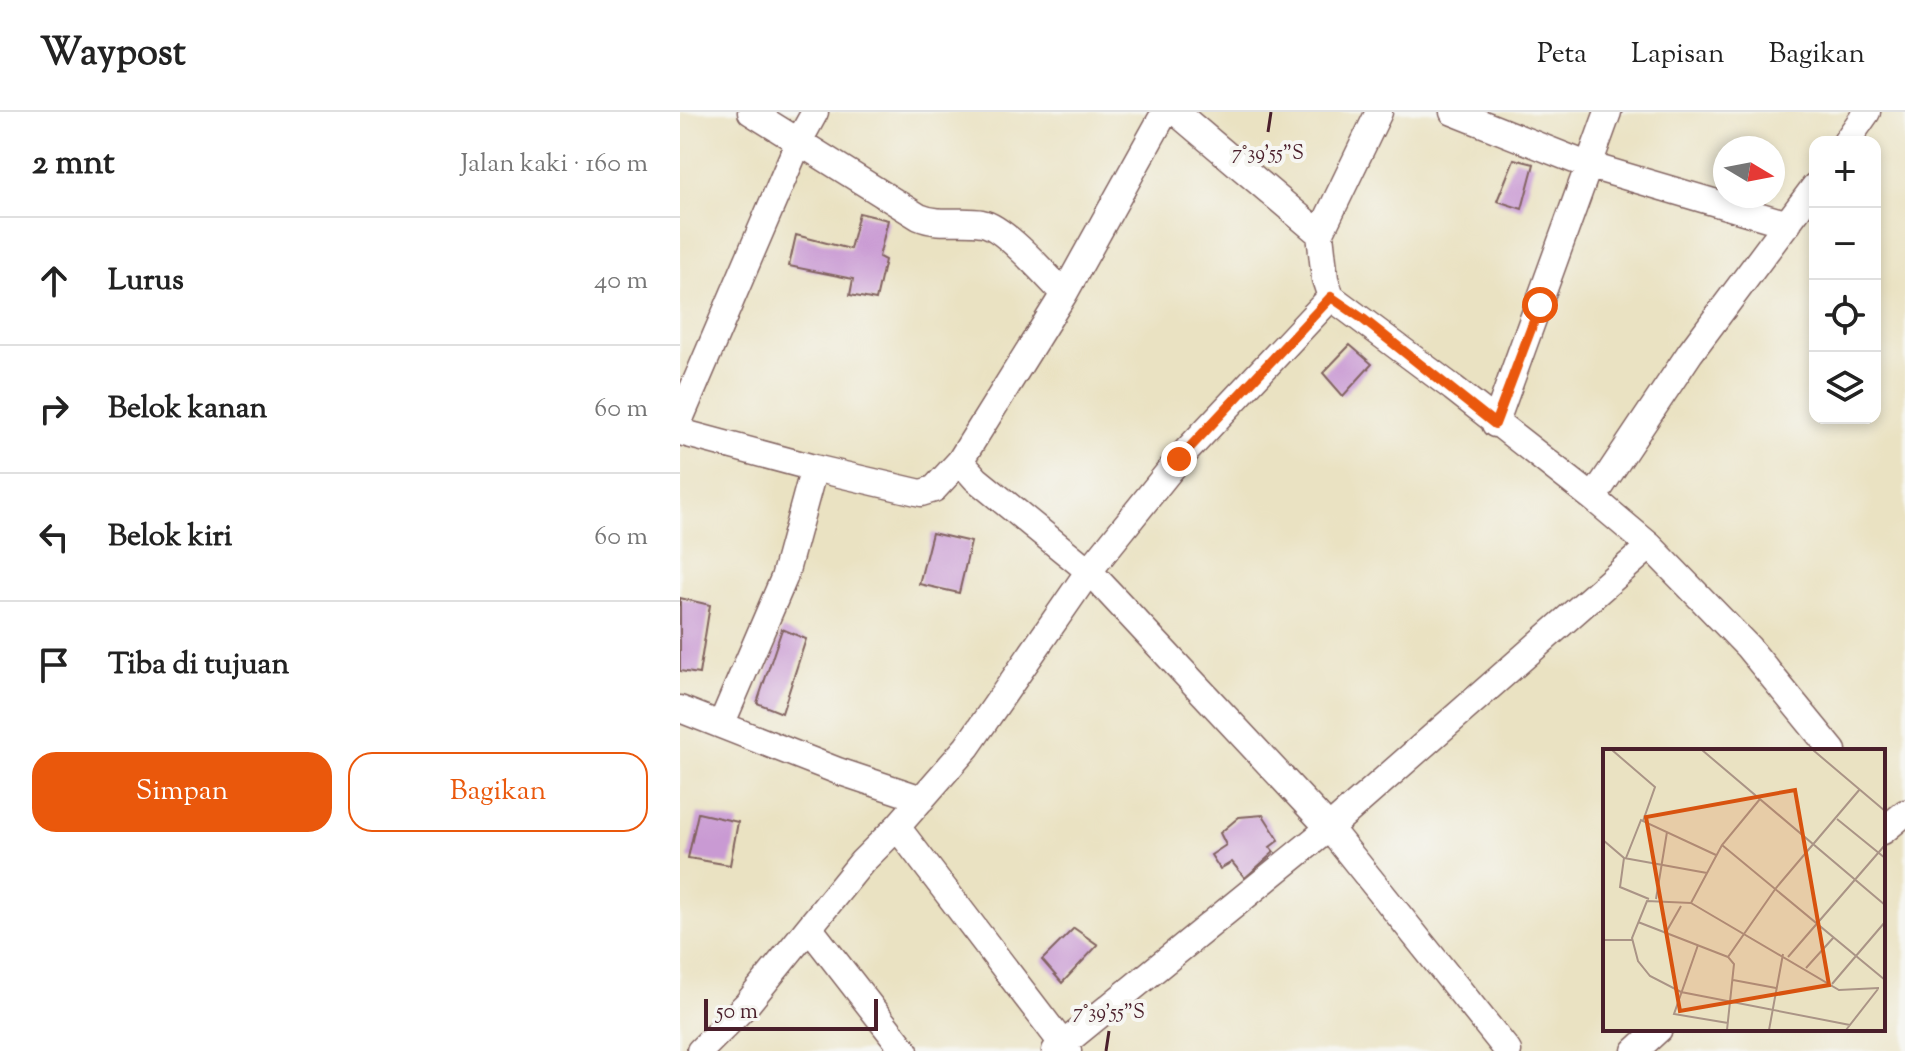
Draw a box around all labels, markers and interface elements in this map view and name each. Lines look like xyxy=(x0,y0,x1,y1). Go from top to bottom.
text: Waypost xyxy=(40,28,186,82)
text: Peta xyxy=(1537,35,1587,75)
text: Lapisan xyxy=(1631,35,1725,75)
text: Bagikan xyxy=(1769,35,1865,75)
north arrow xyxy=(1713,136,1785,208)
map controls xyxy=(1809,136,1881,424)
button: + xyxy=(1809,136,1881,208)
text: 2 mnt xyxy=(32,140,115,189)
text: 7°39'55"S xyxy=(1232,140,1304,169)
text: Jalan kaki · 160 m xyxy=(460,146,648,183)
button: − xyxy=(1809,208,1881,280)
icon: ahead xyxy=(32,259,76,303)
text: Lurus xyxy=(108,260,184,303)
text: 40 m xyxy=(594,263,648,300)
button: locate xyxy=(1809,280,1881,352)
route start xyxy=(1522,287,1558,323)
button: layers xyxy=(1809,352,1881,424)
icon: right xyxy=(32,387,76,431)
text: Belok kanan xyxy=(108,388,267,431)
text: 60 m xyxy=(594,391,648,428)
route end xyxy=(1161,441,1197,477)
icon: left xyxy=(32,515,76,559)
text: Belok kiri xyxy=(108,516,232,559)
text: 60 m xyxy=(594,519,648,556)
icon: arrive xyxy=(32,643,76,687)
text: Tiba di tujuan xyxy=(108,644,289,687)
inset map xyxy=(1603,749,1885,1031)
button: Simpan xyxy=(32,752,332,832)
button: Bagikan xyxy=(348,752,648,832)
scale bar xyxy=(704,995,878,1031)
text: 50 m xyxy=(716,997,758,1029)
text: 7°39'55"S xyxy=(1073,999,1145,1028)

